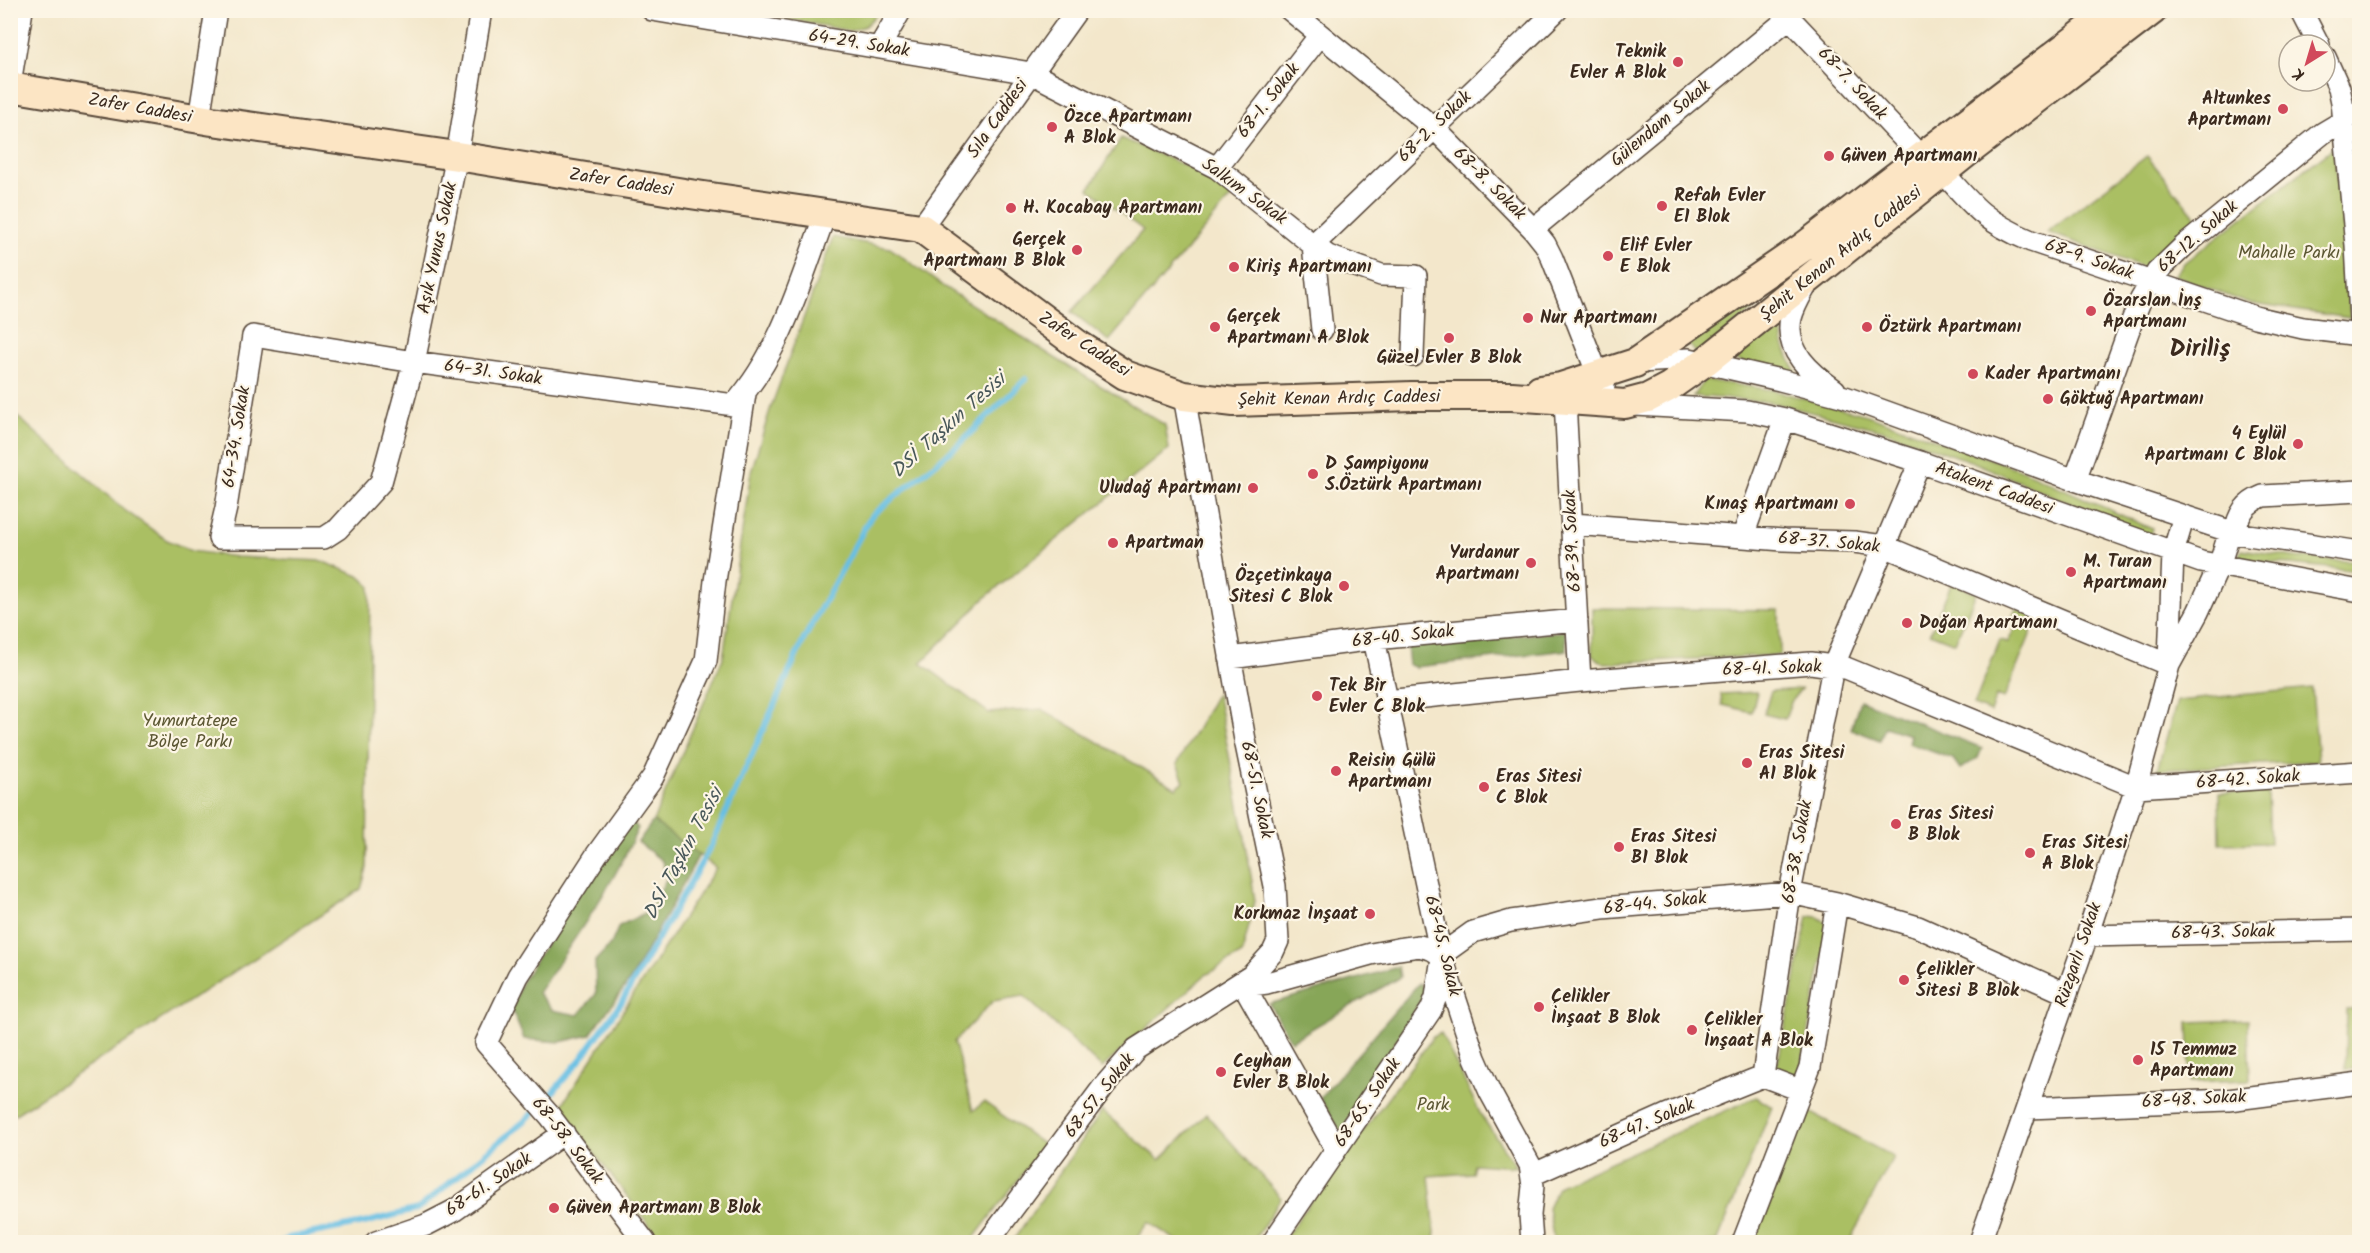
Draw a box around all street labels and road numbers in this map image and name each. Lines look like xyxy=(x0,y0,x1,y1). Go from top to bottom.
street label: 64-29. Sokak xyxy=(806,22,912,66)
street label: 68-7. Sokak xyxy=(1810,40,1894,128)
street label: 68-1. Sokak xyxy=(1230,56,1308,145)
street label: Sıla Caddesi xyxy=(960,73,1037,165)
street label: Gülendam Sokak xyxy=(1604,73,1718,175)
street label: 68-2. Sokak xyxy=(1391,84,1479,170)
street label: Zafer Caddesi xyxy=(86,86,195,133)
street label: 68-8. Sokak xyxy=(1445,140,1533,228)
street label: Salkım Sokak xyxy=(1195,151,1293,233)
street label: Zafer Caddesi xyxy=(567,160,676,206)
street label: Aşık Yunus Sokak xyxy=(410,179,466,317)
street label: Şehit Kenan Ardıç Caddesi xyxy=(1753,179,1929,329)
street label: 68-12. Sokak xyxy=(2151,193,2246,281)
street label: 68-9. Sokak xyxy=(2041,231,2138,289)
street label: Zafer Caddesi xyxy=(1032,304,1136,386)
street label: 64-31. Sokak xyxy=(442,352,544,394)
street label: 64-34. Sokak xyxy=(215,383,259,490)
street label: Şehit Kenan Ardıç Caddesi xyxy=(1237,383,1441,415)
street label: Atakent Caddesi xyxy=(1931,454,2058,524)
street label: 68-39. Sokak xyxy=(1556,488,1590,593)
street label: 68-37. Sokak xyxy=(1777,524,1882,562)
street label: 68-40. Sokak xyxy=(1350,617,1456,657)
street label: 68-41. Sokak xyxy=(1722,653,1823,685)
street label: 68-51. Sokak xyxy=(1232,739,1281,842)
street label: 68-42. Sokak xyxy=(2195,762,2301,798)
street label: 68-38. Sokak xyxy=(1775,797,1821,906)
street label: 68-44. Sokak xyxy=(1602,884,1709,924)
street label: 68-45. Sokak xyxy=(1415,892,1469,1000)
street label: Rüzgarlı Sokak xyxy=(2047,898,2111,1011)
street label: 68-43. Sokak xyxy=(2171,918,2276,948)
street label: 68-57. Sokak xyxy=(1057,1047,1143,1145)
street label: 68-65. Sokak xyxy=(1327,1052,1409,1154)
street label: 68-48. Sokak xyxy=(2141,1083,2247,1117)
street label: 68-58. Sokak xyxy=(524,1091,611,1191)
street label: 68-47. Sokak xyxy=(1594,1091,1700,1157)
street label: 68-61. Sokak xyxy=(440,1145,539,1225)

